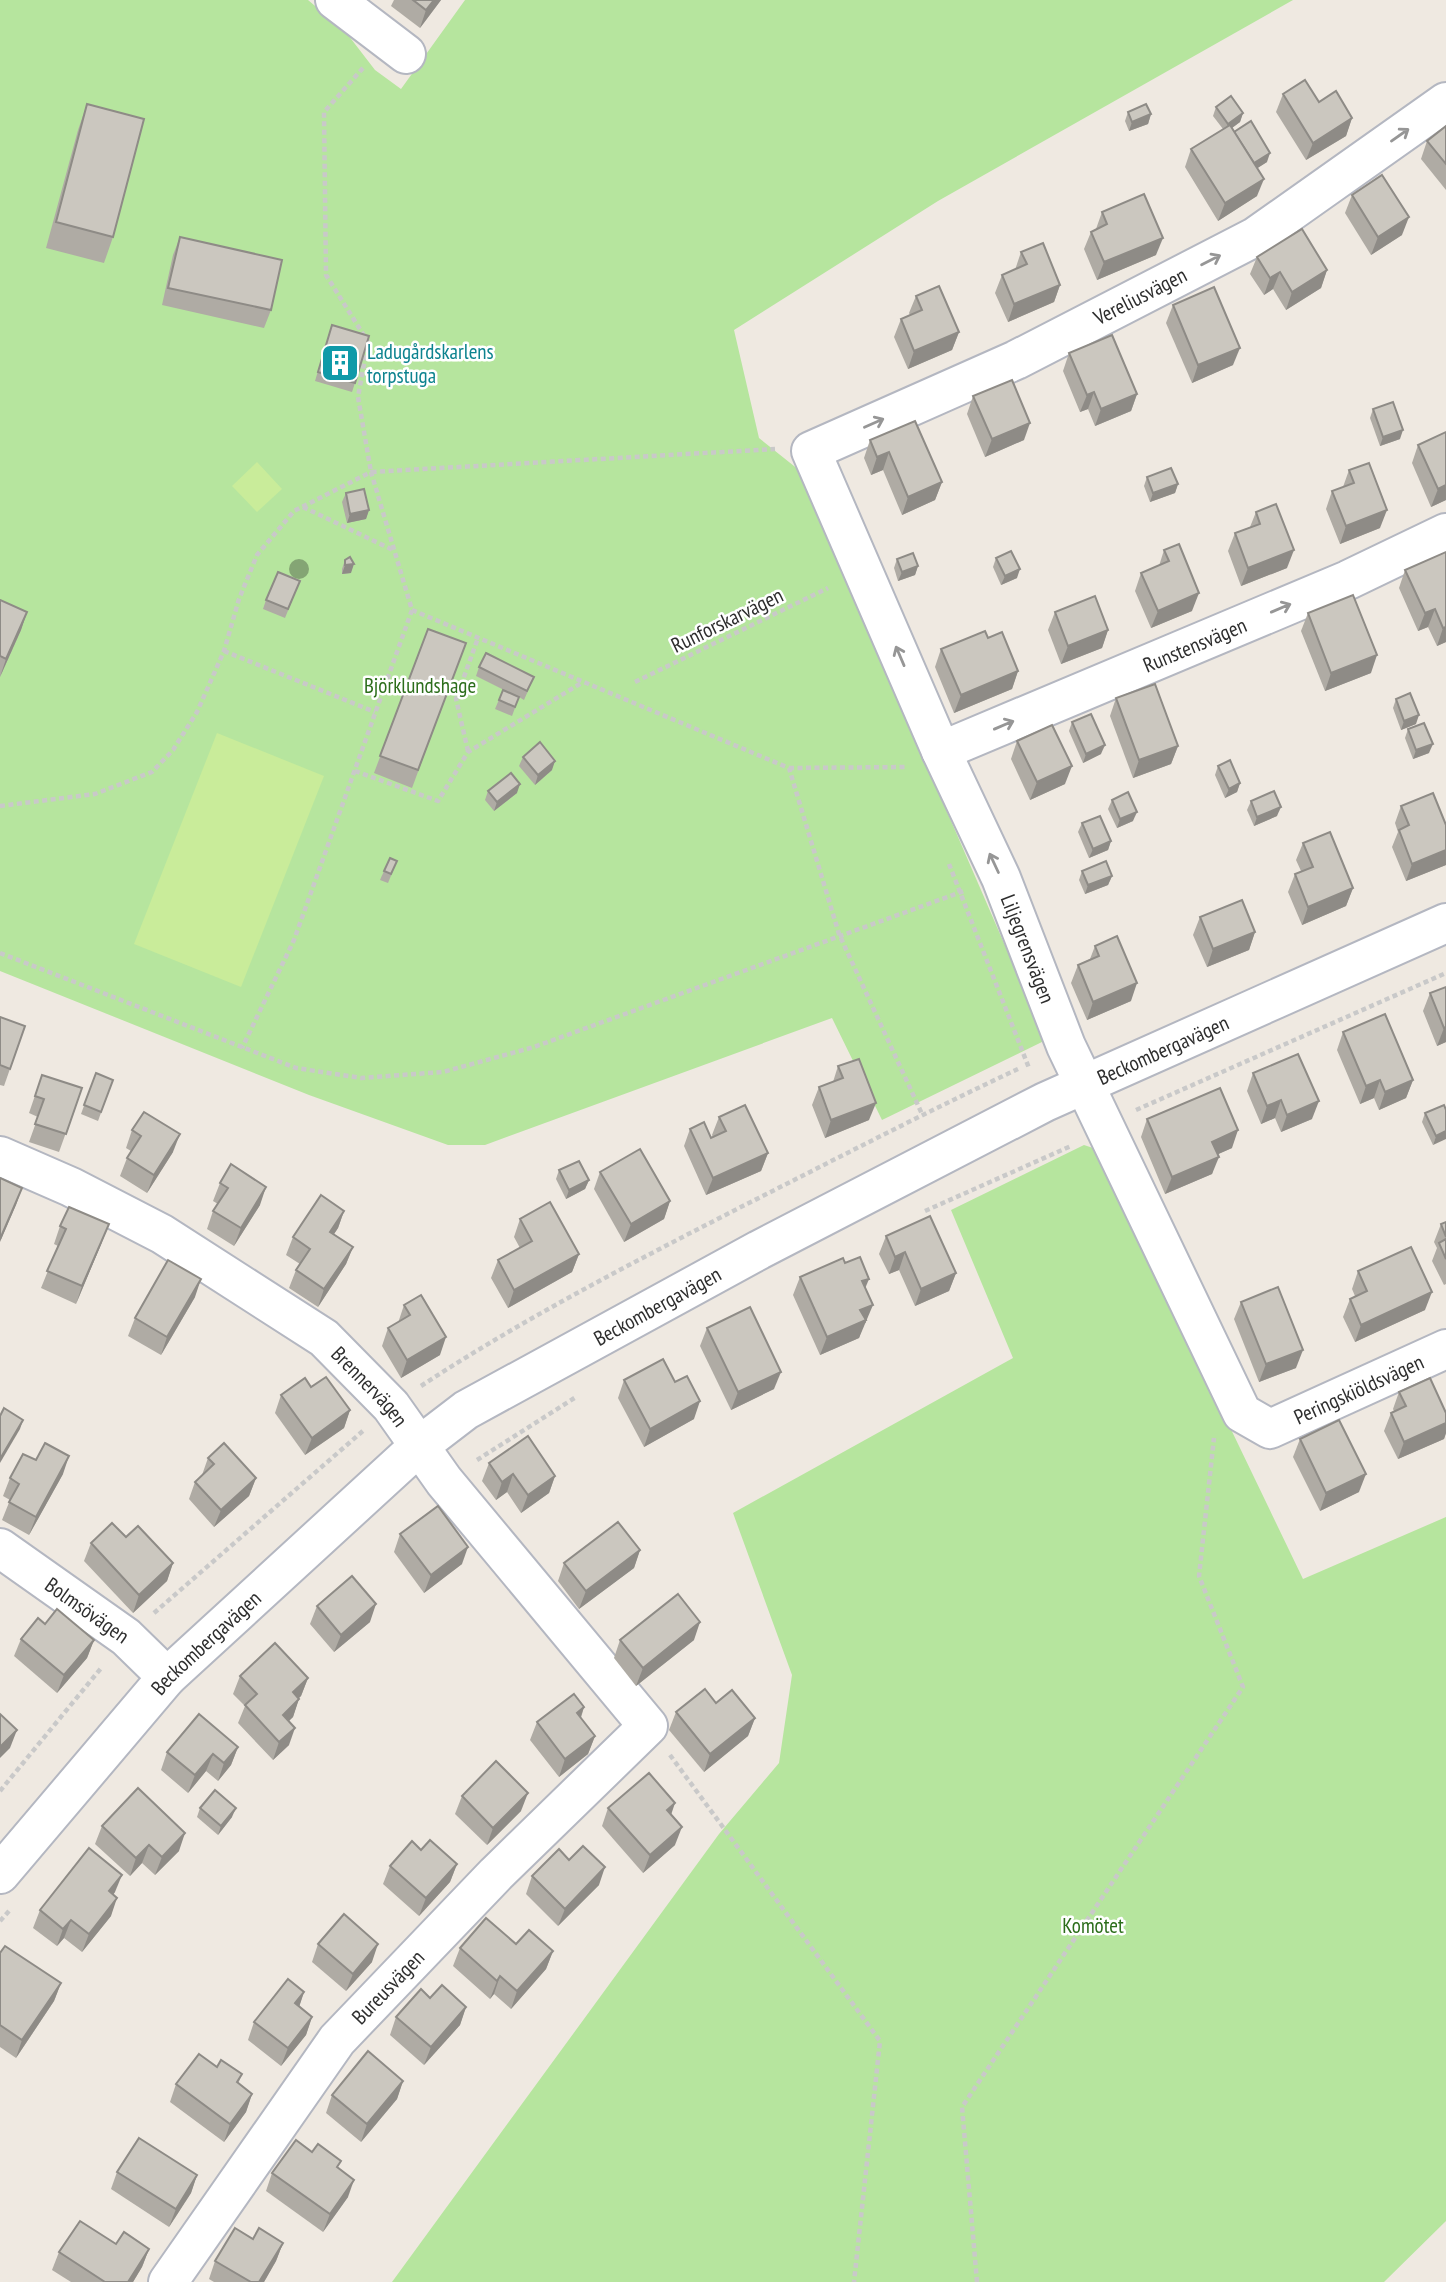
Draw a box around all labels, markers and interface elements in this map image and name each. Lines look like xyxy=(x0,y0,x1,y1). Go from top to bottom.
one-way arrow xyxy=(1390,128,1409,142)
one-way arrow xyxy=(1200,253,1221,267)
street label: Vereliusvägen xyxy=(1088,261,1191,331)
place label: Ladugårdskarlens torpstuga xyxy=(367,338,494,389)
building icon: Ladugårdskarlens torpstuga xyxy=(319,342,361,384)
one-way arrow xyxy=(863,416,884,429)
street label: Runforskarvägen xyxy=(667,581,787,659)
one-way arrow xyxy=(1270,601,1292,614)
street label: Runstensvägen xyxy=(1139,611,1250,678)
one-way arrow xyxy=(892,645,905,667)
park label: Björklundshage xyxy=(364,672,476,699)
one-way arrow xyxy=(992,717,1014,730)
one-way arrow xyxy=(987,852,1000,874)
street label: Liljegrensvägen xyxy=(995,890,1062,1007)
street label: Beckombergavägen xyxy=(1093,1008,1233,1091)
street label: Beckombergavägen xyxy=(589,1260,726,1351)
street label: Brennervägen xyxy=(326,1340,414,1431)
street label: Peringskiöldsvägen xyxy=(1289,1348,1428,1430)
street label: Bolmsövägen xyxy=(40,1571,135,1649)
street label: Beckombergavägen xyxy=(144,1584,266,1700)
park label: Komötet xyxy=(1062,1912,1124,1939)
street label: Bureusvägen xyxy=(346,1944,430,2030)

